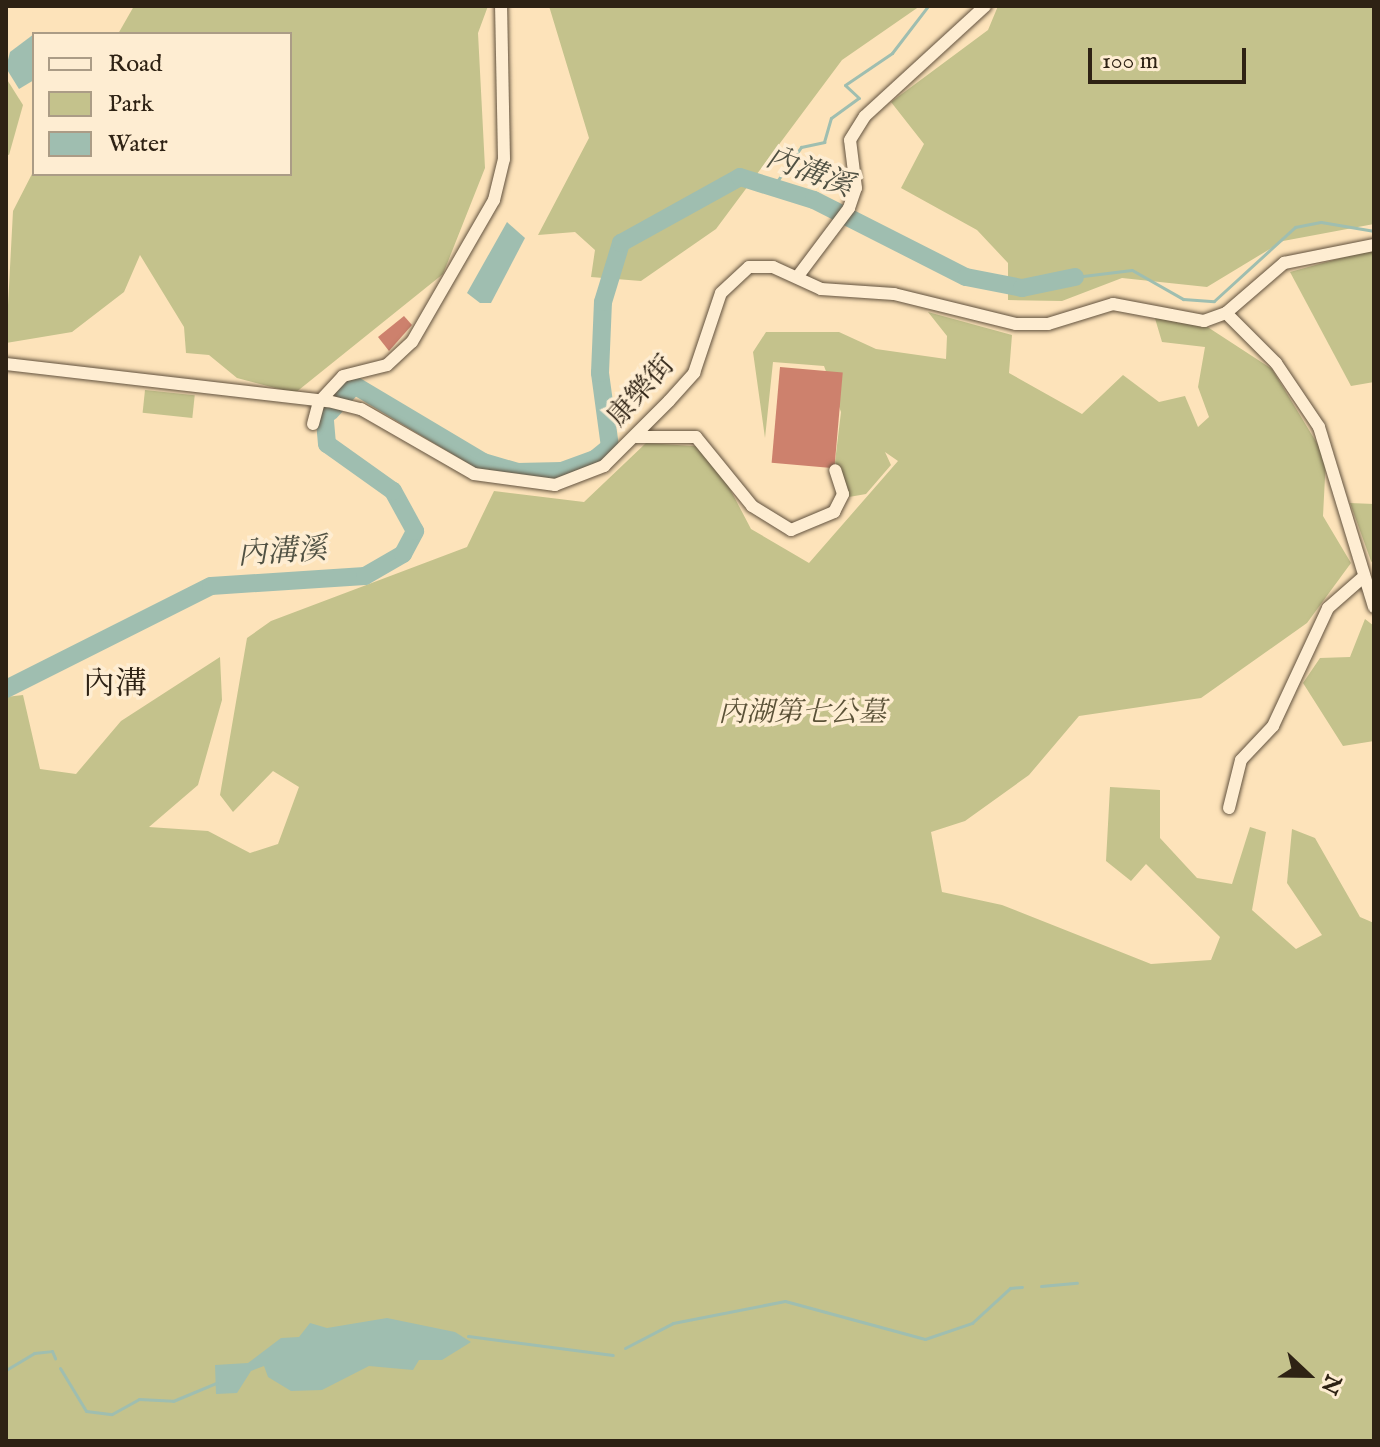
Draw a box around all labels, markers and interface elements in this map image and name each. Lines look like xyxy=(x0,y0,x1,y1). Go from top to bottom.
legend xyxy=(32,32,292,176)
scale bar xyxy=(1092,32,1250,82)
text: 100 m xyxy=(1102,46,1158,77)
text: Road xyxy=(108,49,162,80)
text: Park xyxy=(108,89,154,120)
text: Water xyxy=(108,129,168,160)
water label: 內溝溪 xyxy=(761,140,857,206)
street label: 康樂街 xyxy=(601,350,683,434)
water label: 內溝溪 xyxy=(236,532,328,574)
district label: 內溝 xyxy=(83,667,147,705)
park label: 內湖第七公墓 xyxy=(718,697,886,731)
north arrow xyxy=(1268,1335,1348,1415)
text: N xyxy=(1314,1370,1347,1398)

